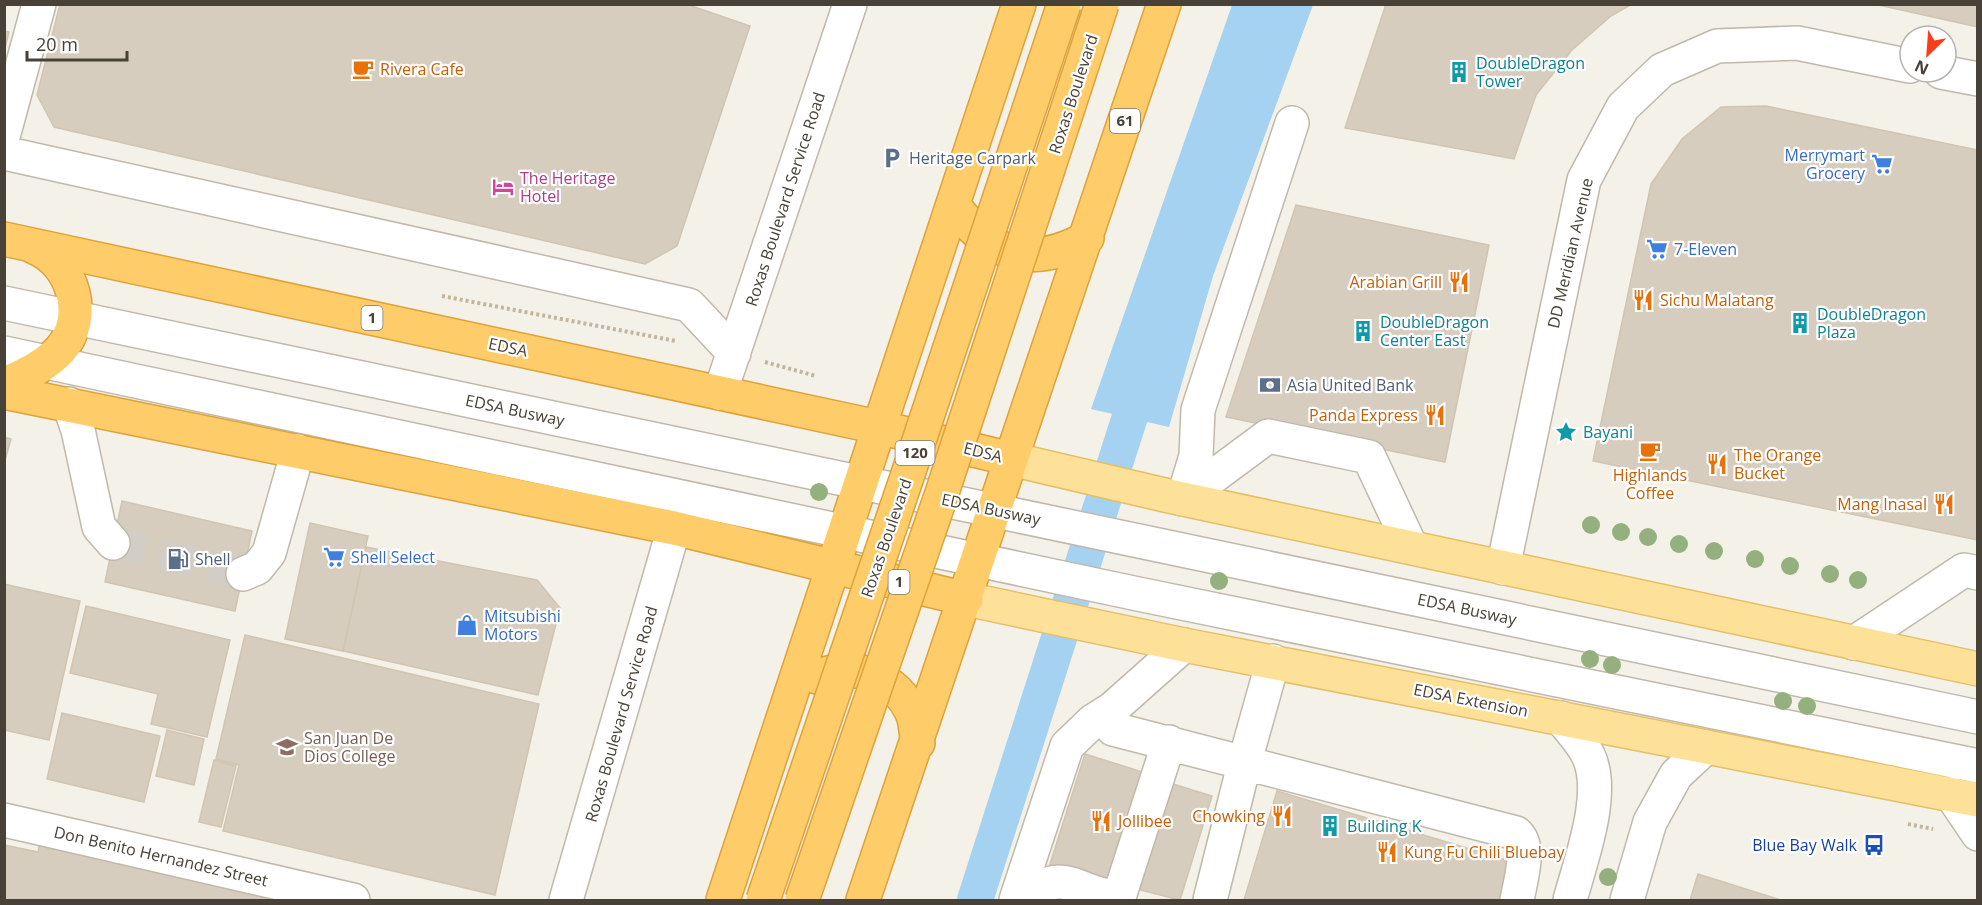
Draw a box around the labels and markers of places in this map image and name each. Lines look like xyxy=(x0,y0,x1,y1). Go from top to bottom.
place label: DoubleDragon Tower xyxy=(1476,52,1585,92)
cafe icon: Rivera Cafe xyxy=(351,57,375,81)
place label: Rivera Cafe xyxy=(380,58,464,80)
building icon: DoubleDragon Tower xyxy=(1447,60,1471,84)
place label: Merrymart Grocery xyxy=(1785,144,1866,184)
parking icon: Heritage Carpark xyxy=(880,146,904,170)
place label: Heritage Carpark xyxy=(909,147,1037,169)
supermarket icon: Merrymart Grocery xyxy=(1870,152,1894,176)
place label: The Heritage Hotel xyxy=(520,167,615,207)
hotel icon: The Heritage Hotel xyxy=(491,175,515,199)
supermarket icon: 7-Eleven xyxy=(1645,237,1669,261)
place label: 7-Eleven xyxy=(1674,238,1737,260)
restaurant icon: Arabian Grill xyxy=(1447,270,1471,294)
place label: Arabian Grill xyxy=(1349,271,1442,293)
restaurant icon: Sichu Malatang xyxy=(1631,288,1655,312)
place label: Sichu Malatang xyxy=(1660,289,1774,311)
place label: DoubleDragon Plaza xyxy=(1817,303,1926,343)
place label: DoubleDragon Center East xyxy=(1380,311,1489,351)
building icon: DoubleDragon Plaza xyxy=(1788,311,1812,335)
building icon: DoubleDragon Center East xyxy=(1351,319,1375,343)
bank icon: Asia United Bank xyxy=(1258,373,1282,397)
place label: Asia United Bank xyxy=(1287,374,1414,396)
restaurant icon: Panda Express xyxy=(1423,403,1447,427)
place label: Panda Express xyxy=(1309,404,1418,426)
place icon: Bayani xyxy=(1554,420,1578,444)
place label: Bayani xyxy=(1583,421,1633,443)
cafe icon: Highlands Coffee xyxy=(1638,439,1662,463)
place label: The Orange Bucket xyxy=(1734,444,1821,484)
restaurant icon: The Orange Bucket xyxy=(1705,452,1729,476)
place label: Highlands Coffee xyxy=(1613,464,1687,504)
restaurant icon: Mang Inasal xyxy=(1932,492,1956,516)
place label: Mang Inasal xyxy=(1837,493,1927,515)
supermarket icon: Shell Select xyxy=(322,545,346,569)
place label: Shell Select xyxy=(351,546,435,568)
fuel station icon: Shell xyxy=(166,547,190,571)
place label: Shell xyxy=(195,548,231,570)
place label: Mitsubishi Motors xyxy=(484,605,561,645)
shop icon: Mitsubishi Motors xyxy=(455,613,479,637)
place label: San Juan De Dios College xyxy=(304,727,396,767)
school or university icon: San Juan De Dios College xyxy=(275,735,299,759)
restaurant icon: Chowking xyxy=(1270,804,1294,828)
place label: Chowking xyxy=(1192,805,1265,827)
restaurant icon: Jollibee xyxy=(1089,809,1113,833)
place label: Jollibee xyxy=(1116,810,1172,832)
building icon: Building K xyxy=(1318,814,1342,838)
place label: Building K xyxy=(1347,815,1422,837)
bus stop icon: Blue Bay Walk xyxy=(1862,833,1886,857)
place label: Blue Bay Walk xyxy=(1752,834,1858,856)
restaurant icon: Kung Fu Chili Bluebay xyxy=(1375,840,1399,864)
place label: Kung Fu Chili Bluebay xyxy=(1404,841,1566,863)

